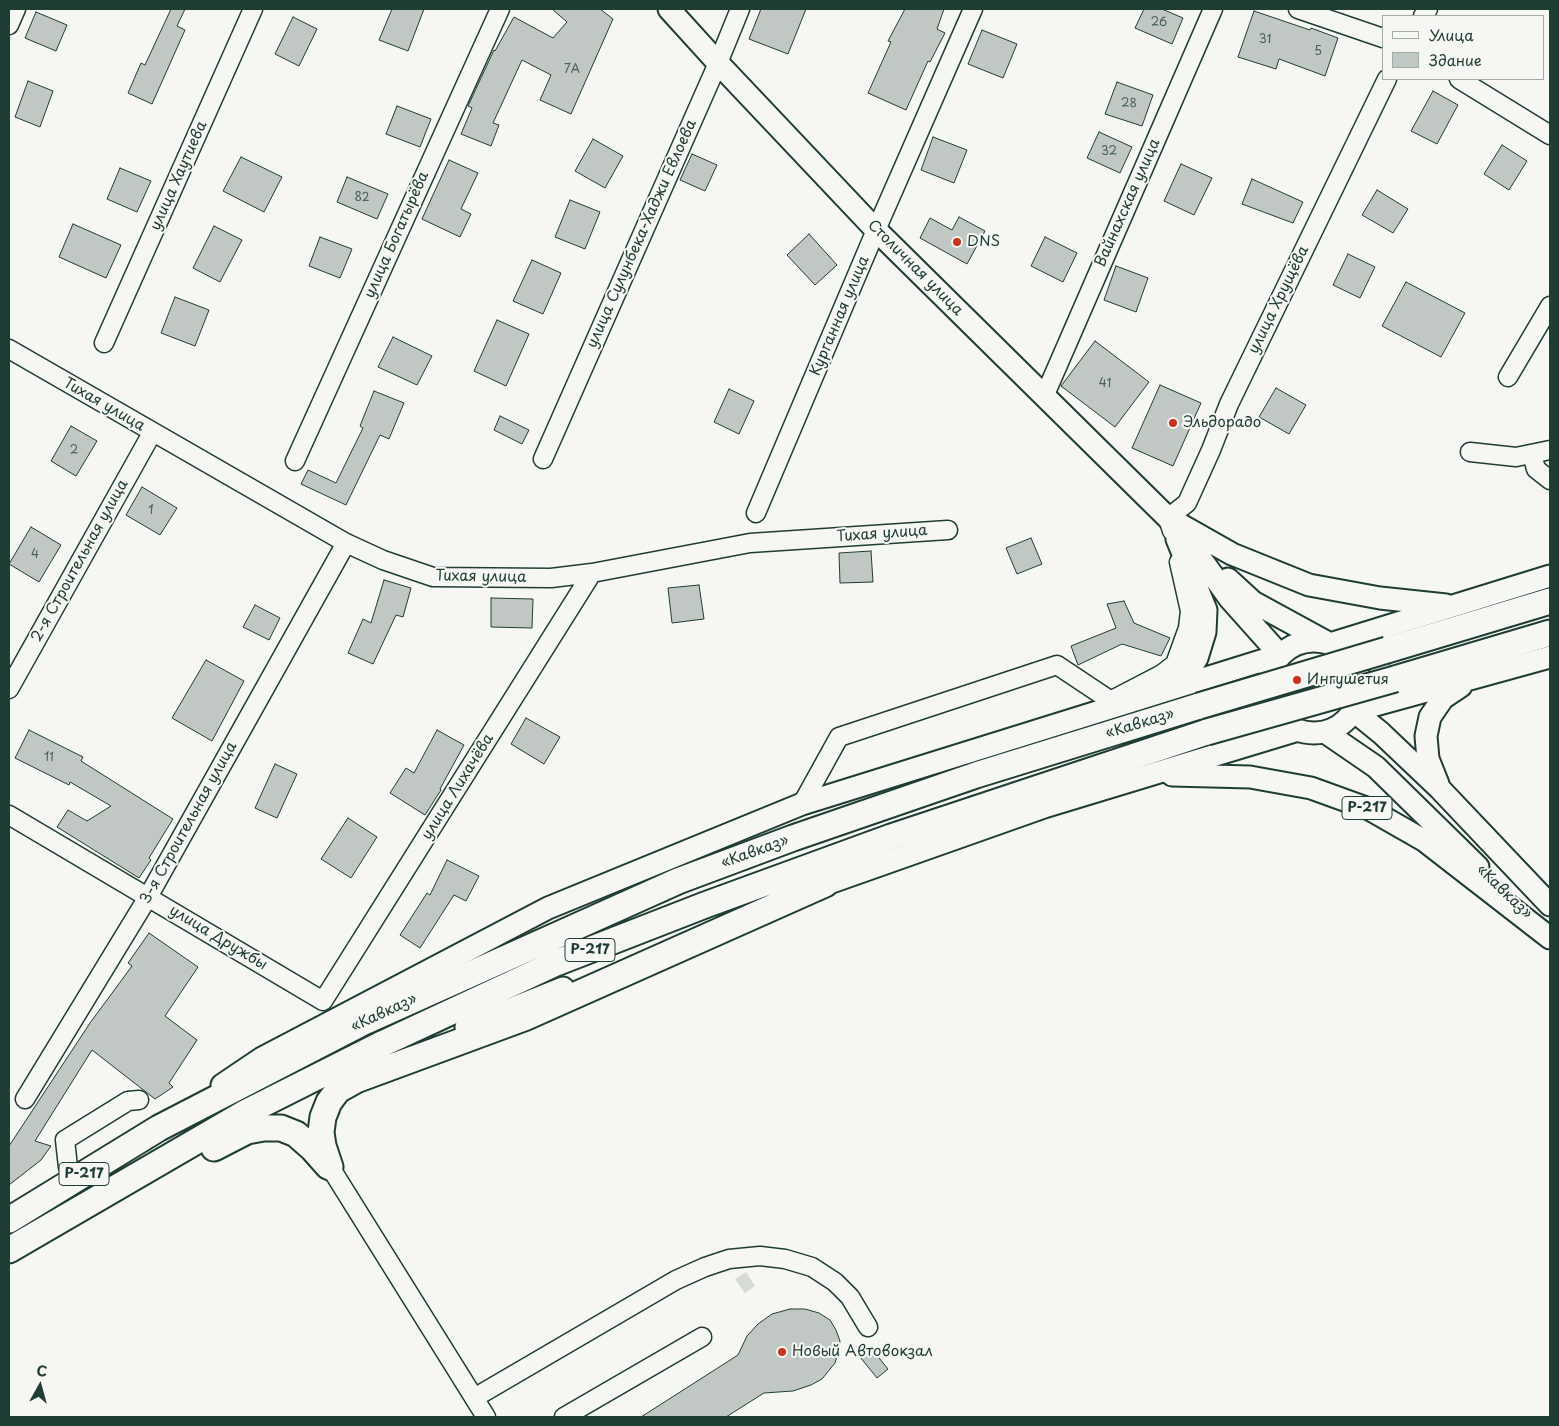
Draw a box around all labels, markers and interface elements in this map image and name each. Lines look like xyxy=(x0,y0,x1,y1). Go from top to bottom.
legend xyxy=(1382,15,1544,80)
house number: 26 xyxy=(1151,16,1167,30)
text: Улица xyxy=(1429,23,1474,46)
house number: 31 xyxy=(1259,33,1271,47)
house number: 5 xyxy=(1314,45,1322,59)
text: Здание xyxy=(1429,48,1482,71)
house number: 7А xyxy=(564,63,580,77)
house number: 28 xyxy=(1121,97,1137,111)
street label: улица Сулунбека-Хаджи Евлоева xyxy=(583,117,701,351)
street label: улица Хаутиева xyxy=(147,118,211,234)
street label: Вайнахская улица xyxy=(1092,136,1164,270)
house number: 32 xyxy=(1101,145,1117,159)
street label: улица Богатырёва xyxy=(361,169,433,301)
house number: 82 xyxy=(355,191,369,205)
street label: Столичная улица xyxy=(863,216,967,320)
place label: DNS xyxy=(967,233,1000,251)
marker: DNS xyxy=(951,236,963,248)
street label: улица Хрущёва xyxy=(1245,243,1313,357)
street label: Курганная улица xyxy=(807,253,873,379)
street label: Тихая улица xyxy=(60,374,148,436)
house number: 41 xyxy=(1099,377,1111,391)
place label: Эльдорадо xyxy=(1183,414,1261,432)
marker: Эльдорадо xyxy=(1167,417,1179,429)
house number: 2 xyxy=(70,444,78,458)
street label: 2-я Строительная улица xyxy=(28,477,132,645)
house number: 1 xyxy=(148,504,154,518)
street label: Тихая улица xyxy=(836,522,928,546)
house number: 4 xyxy=(31,548,39,562)
street label: Тихая улица xyxy=(435,567,527,587)
place label: Ингушетия xyxy=(1307,671,1389,689)
marker: Ингушетия xyxy=(1291,674,1303,686)
street label: «Кавказ» xyxy=(1104,705,1176,743)
street label: улица Лихачёва xyxy=(418,731,498,843)
street label: 3-я Строительная улица xyxy=(137,739,241,907)
house number: 11 xyxy=(44,751,54,765)
road number: Р-217 xyxy=(1342,796,1392,820)
street label: «Кавказ» xyxy=(719,831,791,873)
street label: «Кавказ» xyxy=(1472,861,1536,923)
street label: улица Дружбы xyxy=(166,902,270,974)
road number: Р-217 xyxy=(565,938,615,962)
street label: «Кавказ» xyxy=(348,990,420,1036)
road number: Р-217 xyxy=(59,1162,109,1186)
place label: Новый Автовокзал xyxy=(792,1343,933,1361)
marker: Новый Автовокзал xyxy=(776,1346,788,1358)
text: С xyxy=(35,1360,48,1382)
north arrow xyxy=(15,1361,65,1411)

